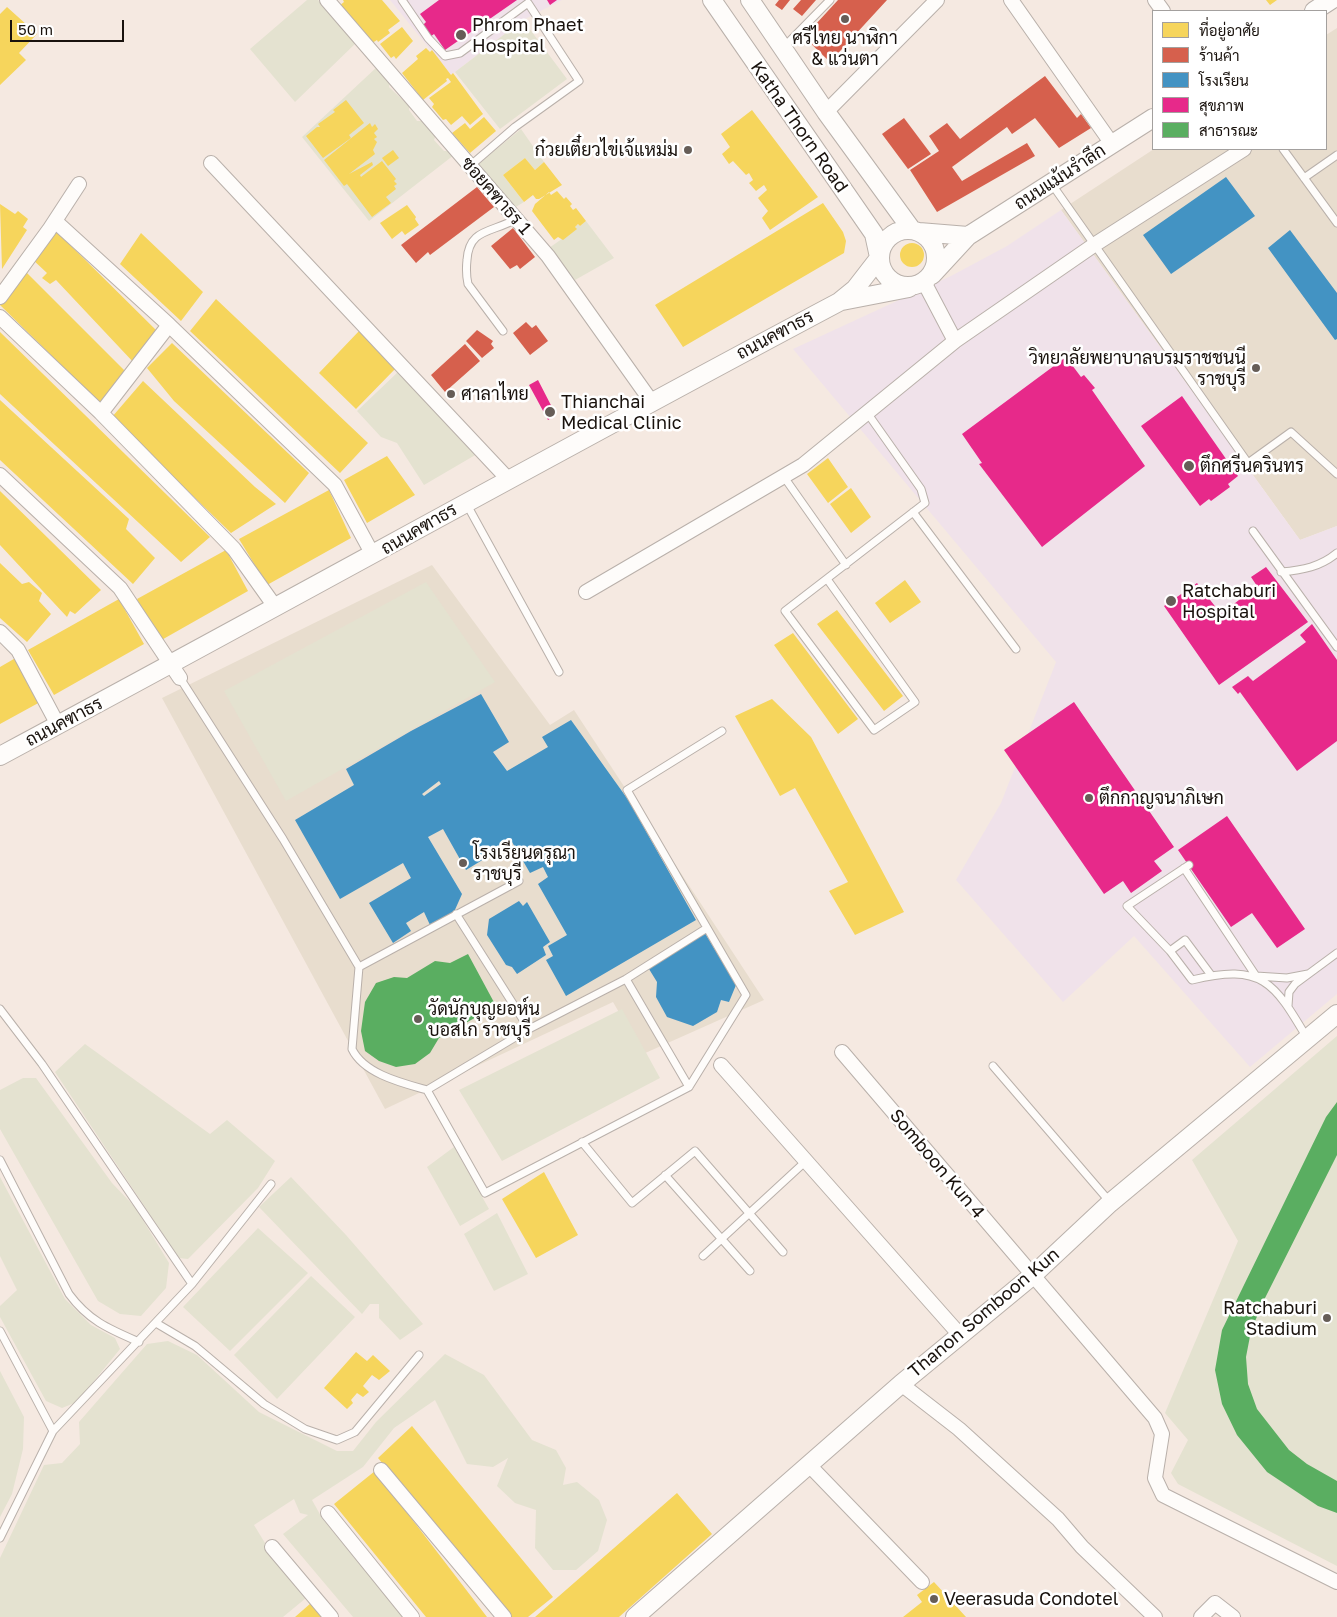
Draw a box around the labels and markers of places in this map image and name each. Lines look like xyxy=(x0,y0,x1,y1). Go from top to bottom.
marker: ศรีไทย นาฬิกา & แว่นตา xyxy=(839,13,851,25)
place label: Phrom Phaet Hospital xyxy=(472,14,584,56)
place label: ศรีไทย นาฬิกา & แว่นตา xyxy=(792,27,898,70)
marker: Phrom Phaet Hospital xyxy=(454,28,468,42)
place label: ก๋วยเตี๋ยวไข่เจ้แหม่ม xyxy=(535,139,678,161)
marker: ก๋วยเตี๋ยวไข่เจ้แหม่ม xyxy=(682,144,694,156)
place label: วิทยาลัยพยาบาลบรมราชชนนี ราชบุรี xyxy=(1029,347,1246,389)
marker: วิทยาลัยพยาบาลบรมราชชนนี ราชบุรี xyxy=(1250,362,1262,374)
place label: ศาลาไทย xyxy=(461,383,529,405)
marker: ศาลาไทย xyxy=(445,388,457,400)
place label: Thianchai Medical Clinic xyxy=(561,391,682,434)
marker: Thianchai Medical Clinic xyxy=(543,405,557,419)
place label: ตึกศรีนครินทร xyxy=(1200,455,1304,477)
marker: ตึกศรีนครินทร xyxy=(1182,459,1196,473)
place label: Ratchaburi Hospital xyxy=(1182,580,1276,622)
marker: Ratchaburi Hospital xyxy=(1164,594,1178,608)
place label: ตึกกาญจนาภิเษก xyxy=(1099,787,1224,809)
marker: ตึกกาญจนาภิเษก xyxy=(1083,792,1095,804)
place label: โรงเรียนดรุณา ราชบุรี xyxy=(473,842,576,884)
marker: โรงเรียนดรุณา ราชบุรี xyxy=(457,857,469,869)
place label: วัดนักบุญยอห์น บอสโก ราชบุรี xyxy=(428,998,540,1040)
marker: วัดนักบุญยอห์น บอสโก ราชบุรี xyxy=(412,1013,424,1025)
place label: Ratchaburi Stadium xyxy=(1223,1297,1317,1340)
marker: Ratchaburi Stadium xyxy=(1321,1312,1333,1324)
place label: Veerasuda Condotel xyxy=(944,1588,1118,1610)
marker: Veerasuda Condotel xyxy=(928,1593,940,1605)

